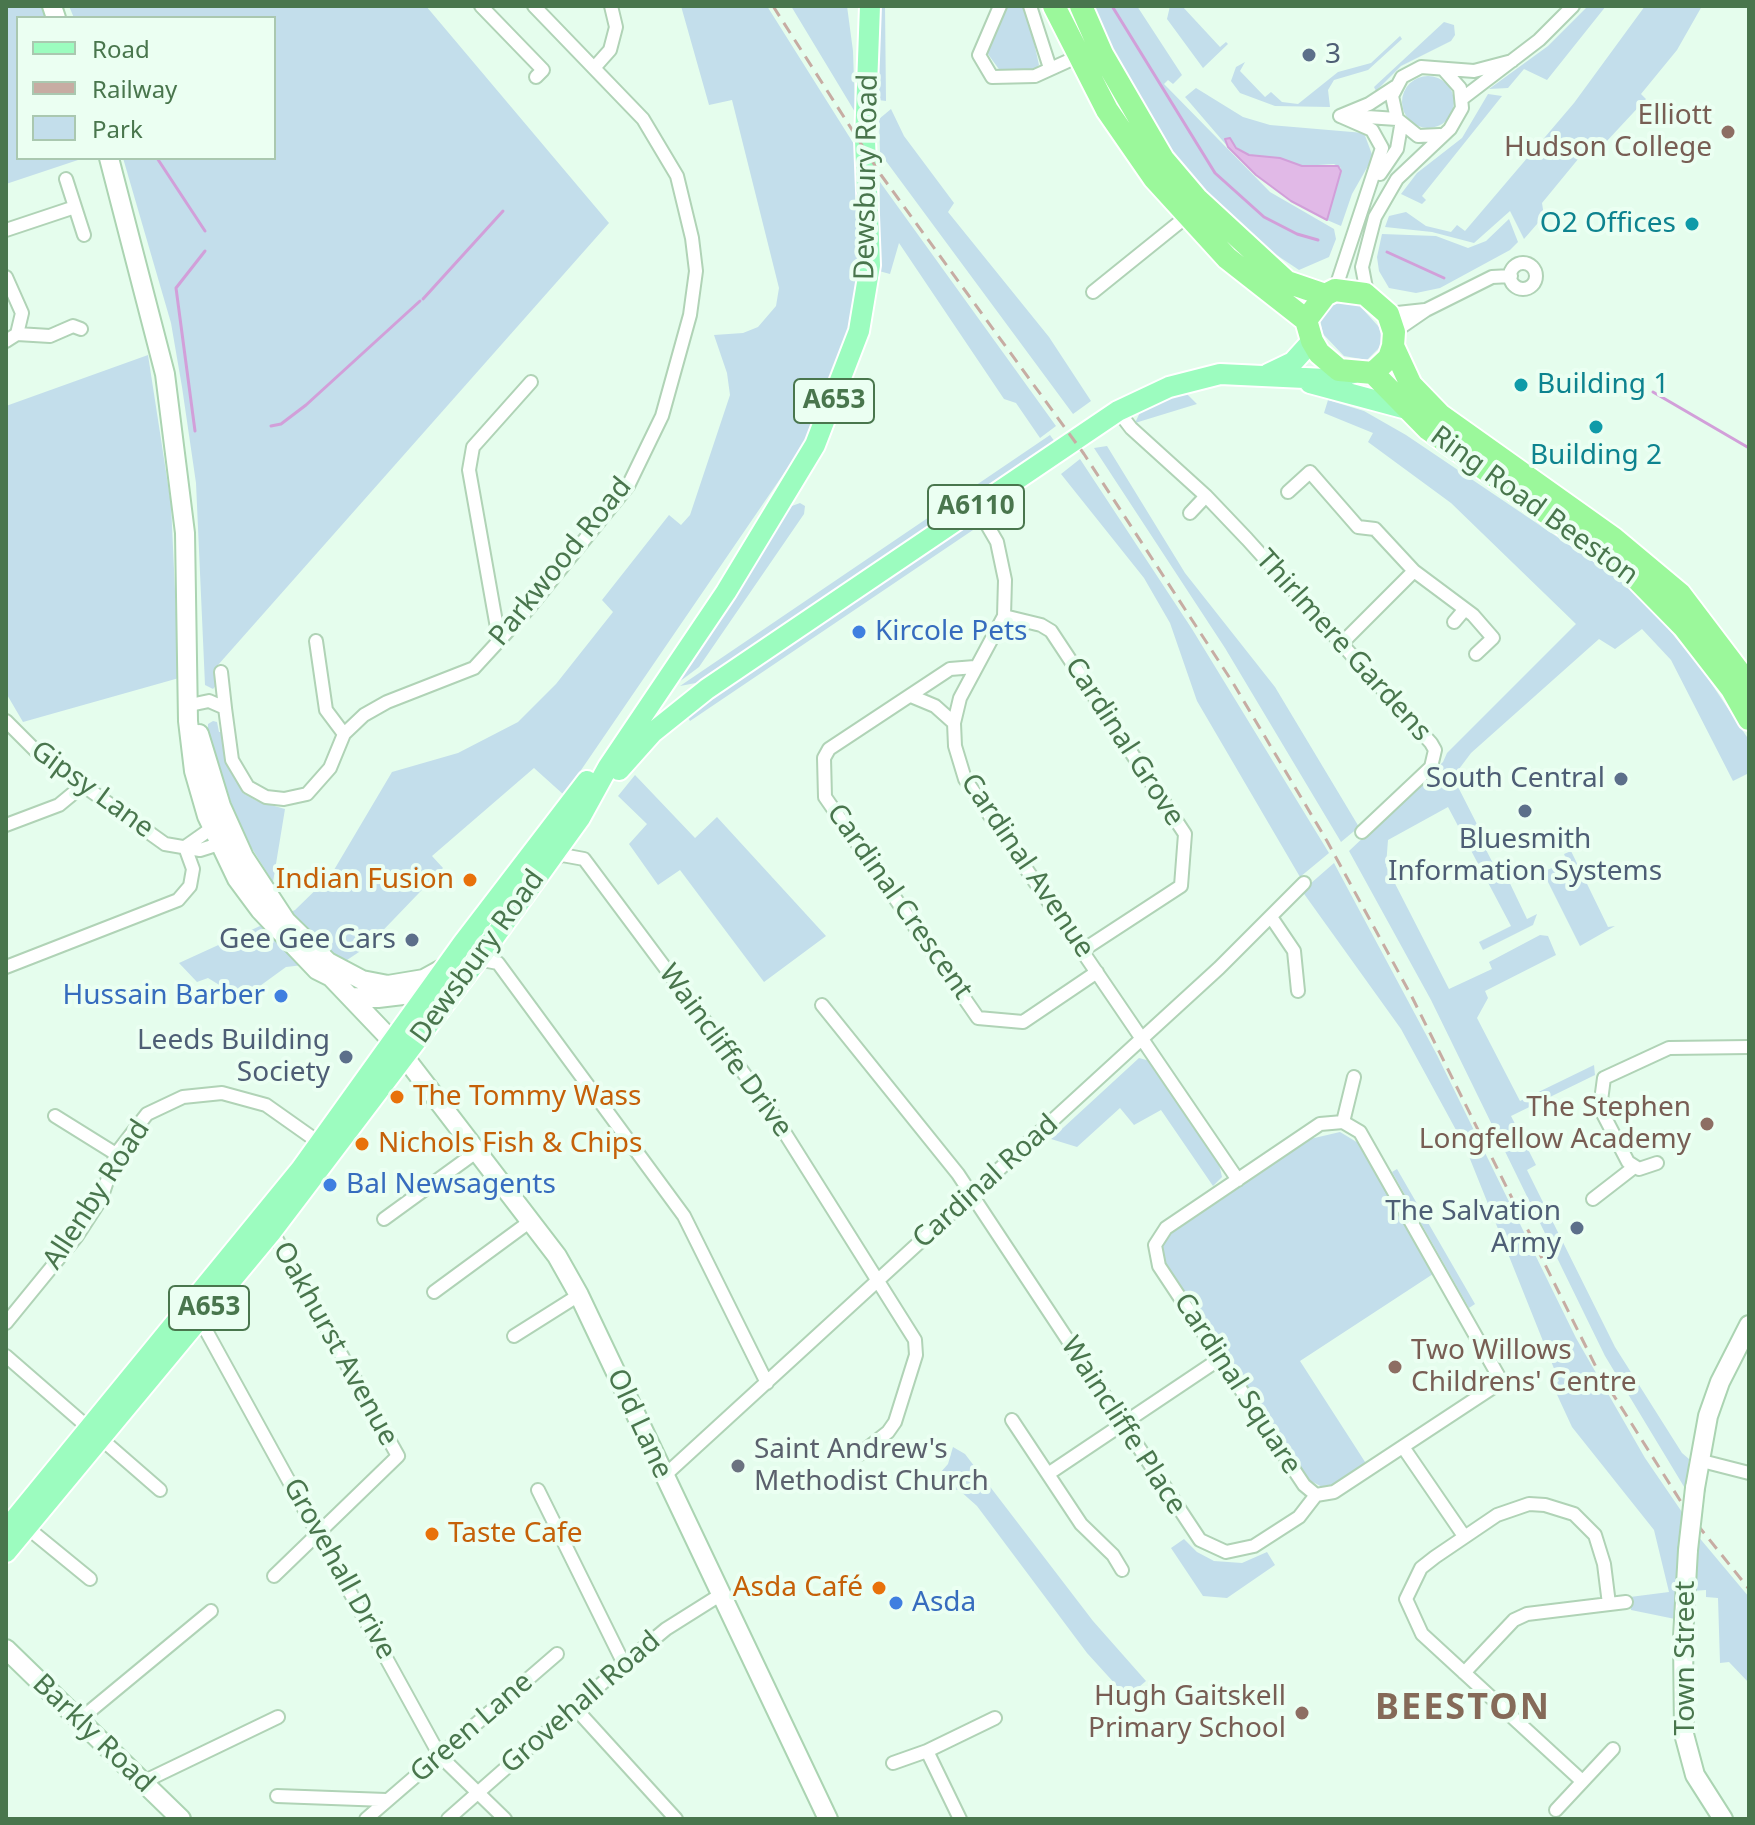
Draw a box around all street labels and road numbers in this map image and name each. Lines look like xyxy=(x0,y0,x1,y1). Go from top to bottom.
street label: Dewsbury Road xyxy=(848,74,886,280)
road number: A653 xyxy=(794,379,874,423)
street label: Ring Road Beeston xyxy=(1424,419,1644,593)
street label: Parkwood Road xyxy=(483,471,639,653)
road number: A6110 xyxy=(928,485,1024,529)
street label: Thirlmere Gardens xyxy=(1248,543,1438,749)
street label: Cardinal Grove xyxy=(1057,651,1191,833)
street label: Gipsy Lane xyxy=(24,734,160,846)
street label: Cardinal Avenue xyxy=(953,768,1101,964)
street label: Cardinal Crescent xyxy=(819,798,979,1006)
street label: Dewsbury Road xyxy=(404,864,552,1050)
street label: Waincliffe Drive xyxy=(651,958,799,1144)
street label: Cardinal Road xyxy=(907,1108,1065,1256)
street label: Allenby Road xyxy=(36,1114,158,1276)
street label: Oakhurst Avenue xyxy=(265,1236,405,1452)
road number: A653 xyxy=(169,1286,249,1330)
street label: Cardinal Square xyxy=(1166,1287,1308,1481)
street label: Waincliffe Place xyxy=(1053,1331,1193,1521)
street label: Old Lane xyxy=(599,1364,679,1484)
street label: Grovehall Drive xyxy=(275,1473,403,1665)
street label: Town Street xyxy=(1669,1581,1703,1735)
street label: Grovehall Road xyxy=(495,1625,667,1781)
street label: Green Lane xyxy=(404,1666,540,1790)
street label: Barkly Road xyxy=(25,1668,161,1800)

